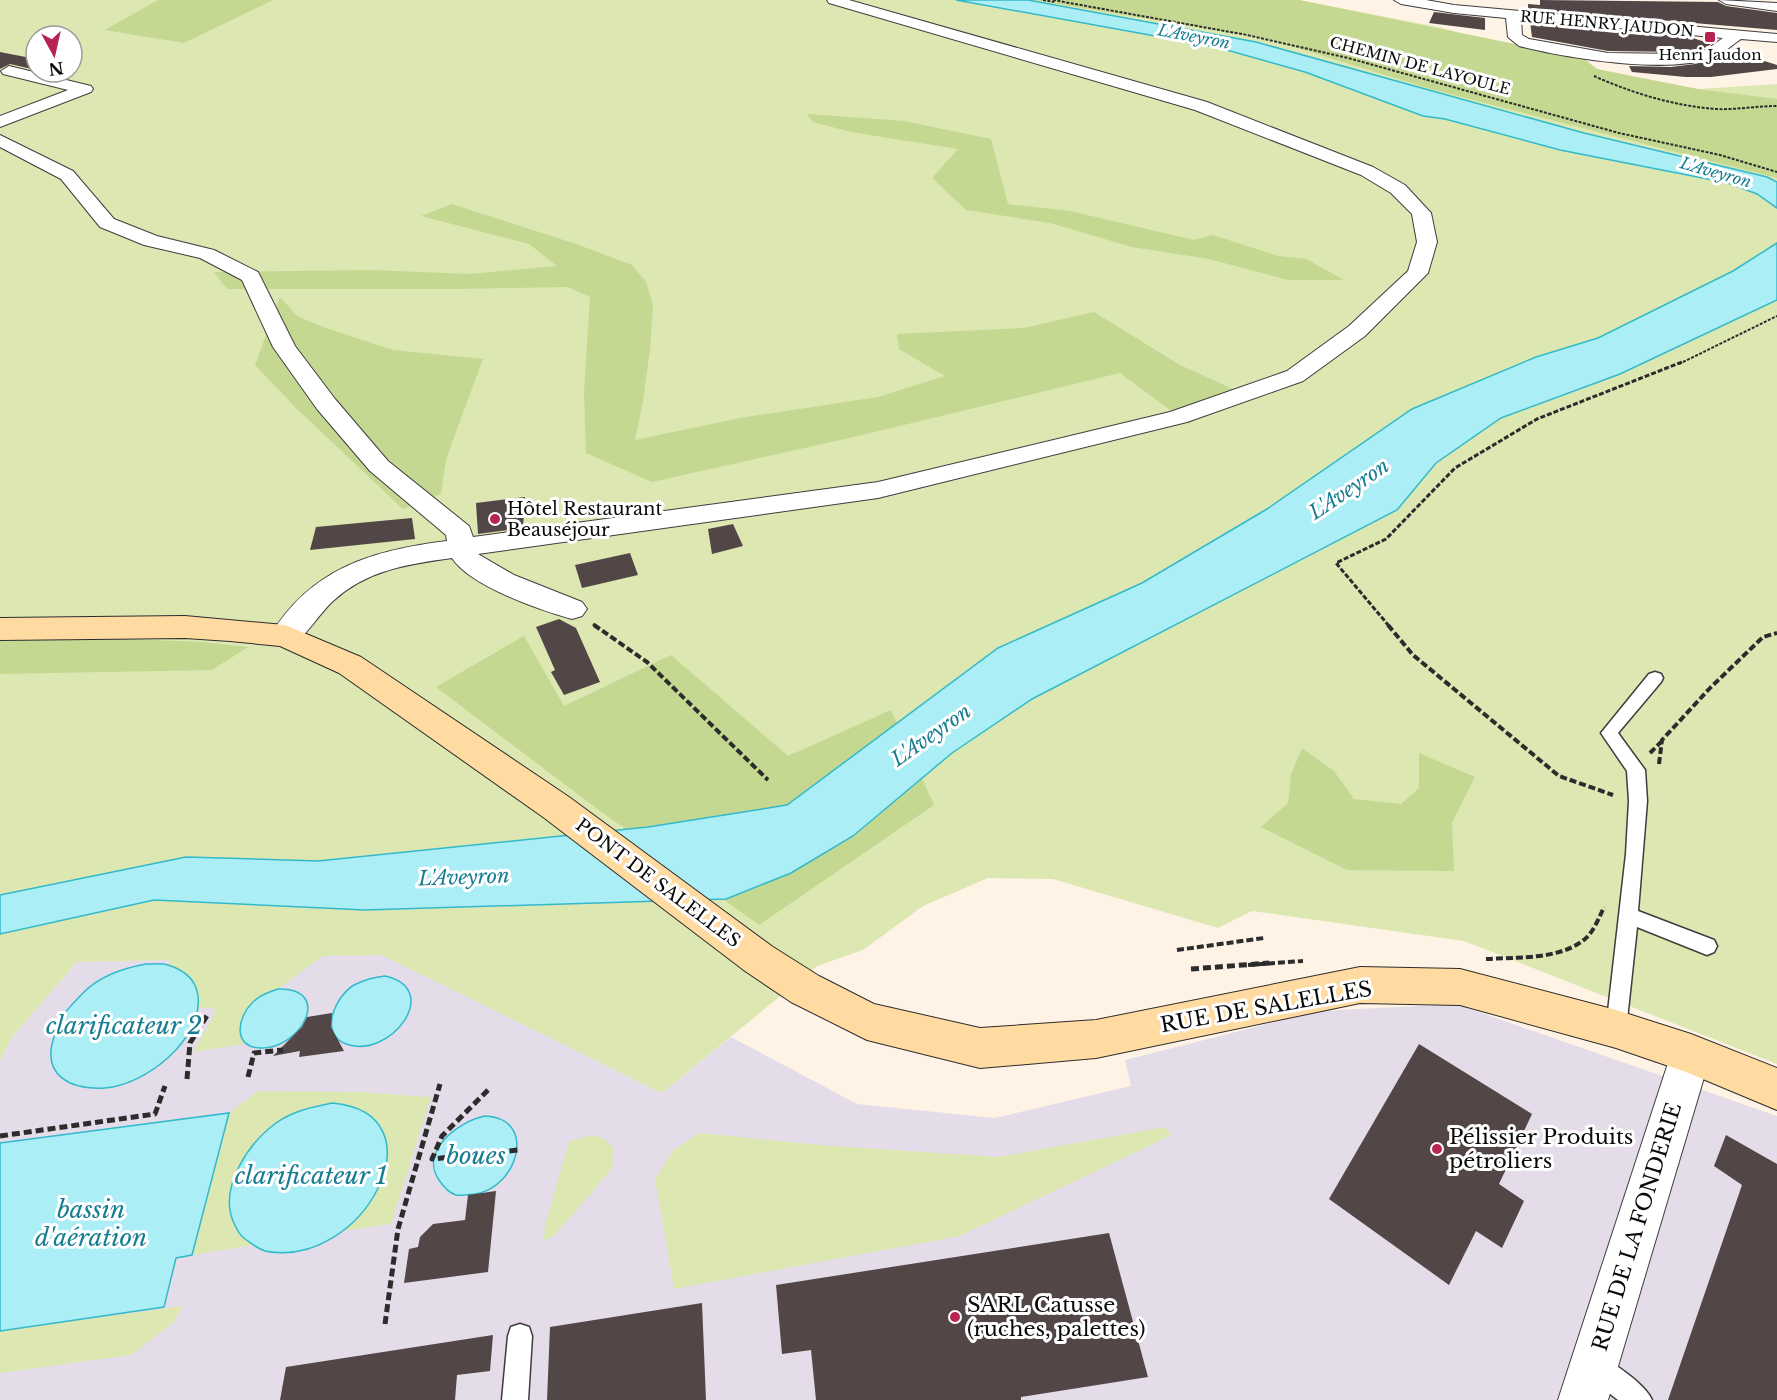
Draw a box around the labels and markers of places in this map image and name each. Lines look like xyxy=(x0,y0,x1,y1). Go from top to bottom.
marker: Henri Jaudon xyxy=(1703,30,1717,44)
place label: Henri Jaudon xyxy=(1658,45,1762,64)
place label: Hôtel Restaurant Beauséjour xyxy=(507,498,662,541)
marker: Hôtel Restaurant Beauséjour xyxy=(488,512,502,526)
place label: Pélissier Produits pétroliers xyxy=(1449,1124,1633,1174)
marker: Pélissier Produits pétroliers xyxy=(1430,1142,1444,1156)
place label: SARL Catusse (ruches, palettes) xyxy=(967,1292,1145,1342)
marker: SARL Catusse (ruches, palettes) xyxy=(948,1310,962,1324)

